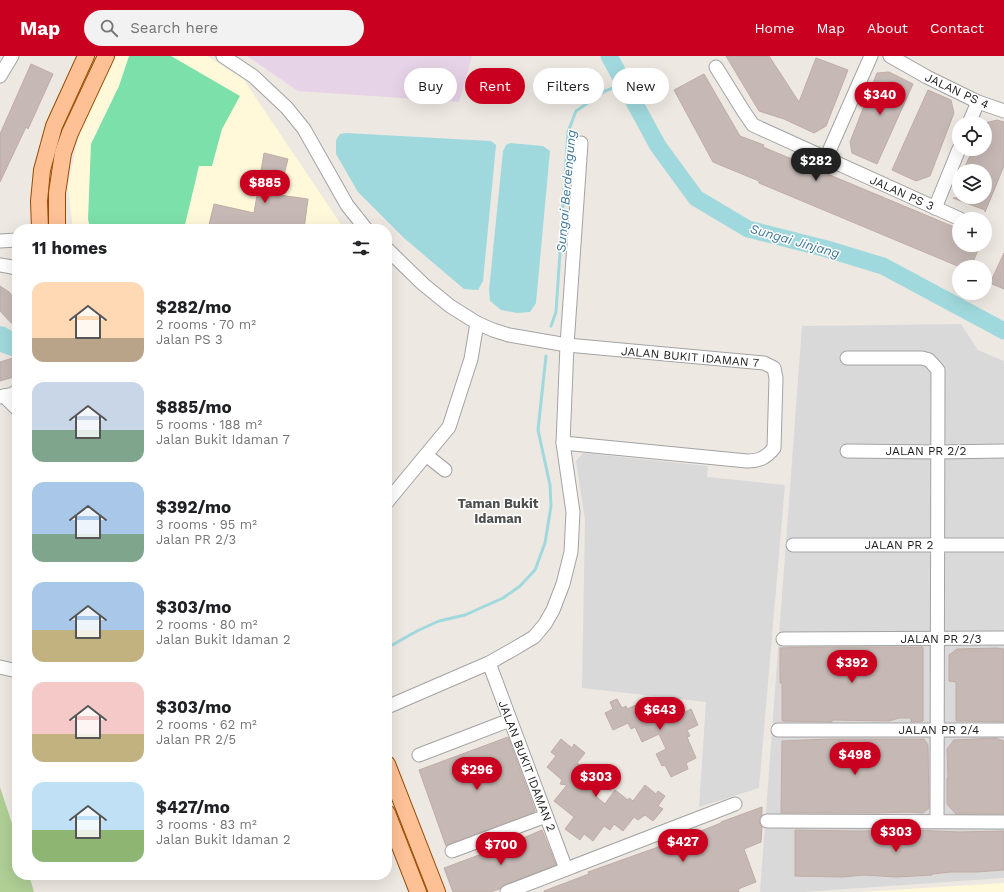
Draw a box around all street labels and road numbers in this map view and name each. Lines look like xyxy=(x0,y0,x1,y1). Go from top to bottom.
street label: JALAN PS 4 xyxy=(923,70,991,112)
street label: JALAN PS 3 xyxy=(868,173,936,213)
street label: JALAN BUKIT IDAMAN 7 xyxy=(620,344,760,370)
street label: JALAN PR 2/2 xyxy=(885,444,967,458)
street label: JALAN PR 2 xyxy=(865,538,933,552)
street label: JALAN PR 2/3 xyxy=(900,632,982,646)
street label: JALAN BUKIT IDAMAN 2 xyxy=(496,699,558,833)
street label: JALAN PR 2/4 xyxy=(899,723,979,737)

